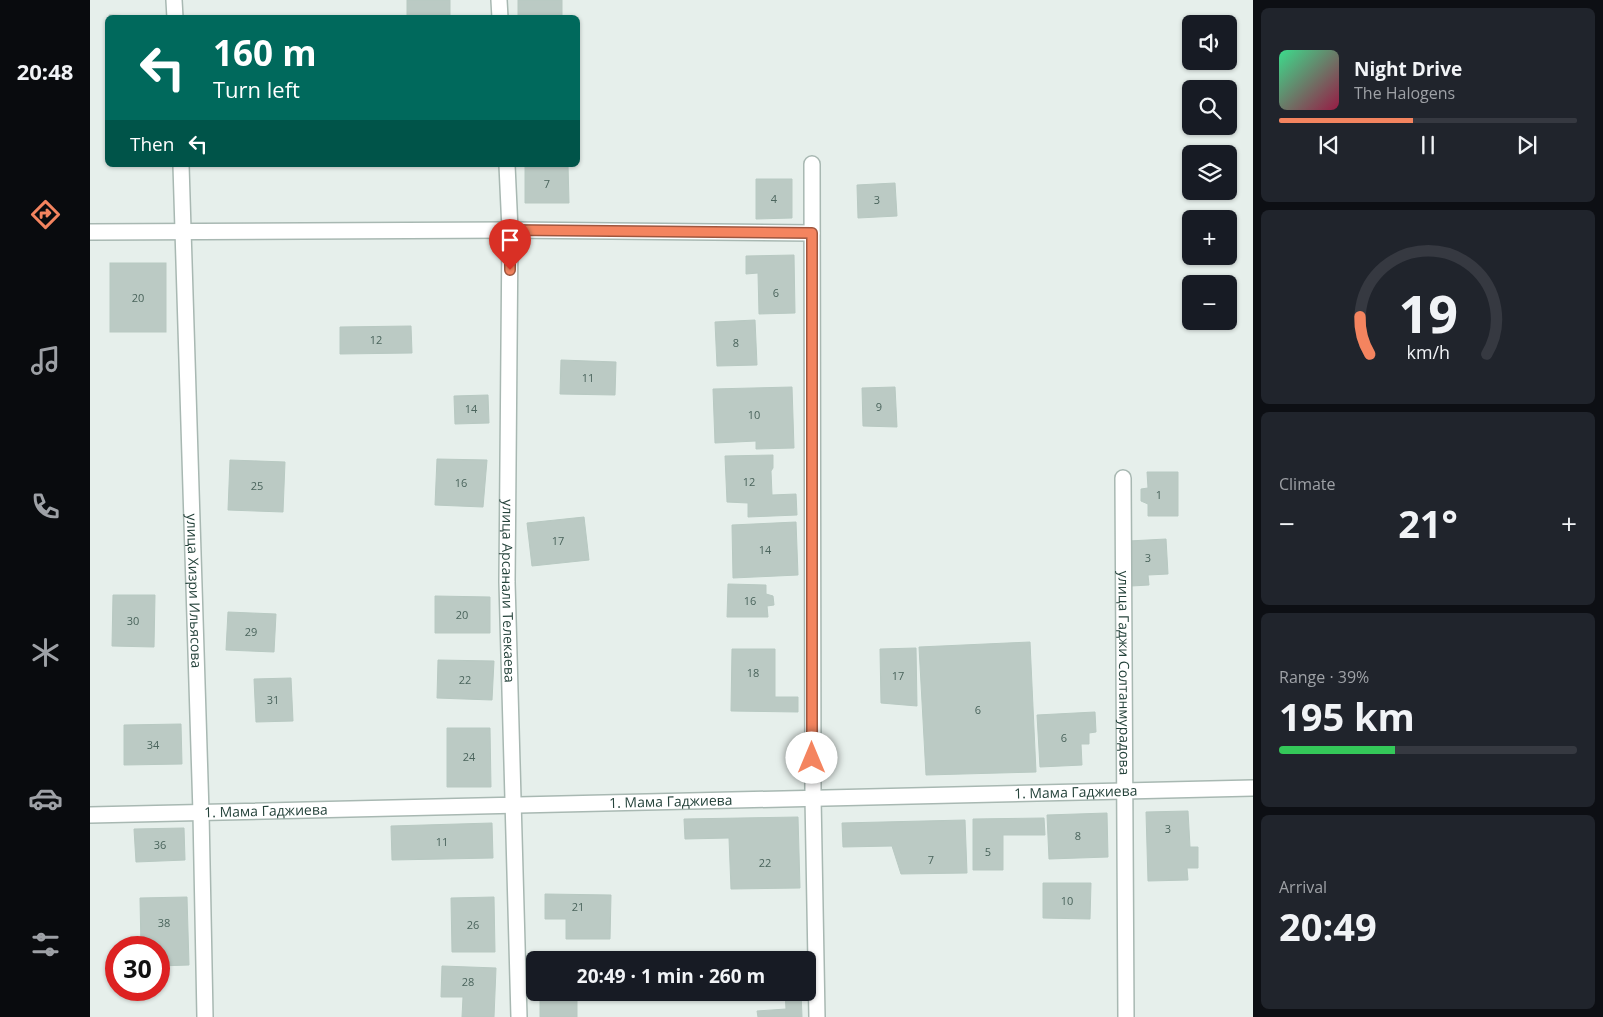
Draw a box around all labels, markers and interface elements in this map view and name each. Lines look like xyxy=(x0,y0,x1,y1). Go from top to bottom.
map controls xyxy=(1182,15,1237,330)
button: sound xyxy=(1182,15,1237,70)
text: 160 m xyxy=(213,29,317,76)
icon: left xyxy=(130,35,195,100)
text: 20:48 xyxy=(17,56,73,86)
text: Night Drive xyxy=(1354,56,1462,82)
text: Turn left xyxy=(213,74,300,104)
button: search xyxy=(1182,80,1237,135)
text: The Halogens xyxy=(1354,82,1455,104)
icon: left xyxy=(184,130,212,158)
text: Then xyxy=(130,131,174,157)
icon: previous xyxy=(1315,131,1343,159)
icon: pause xyxy=(1414,131,1442,159)
icon: next xyxy=(1513,131,1541,159)
button: layers xyxy=(1182,145,1237,200)
house number: 7 xyxy=(544,176,550,191)
house number: 4 xyxy=(771,191,778,206)
house number: 3 xyxy=(874,192,880,207)
icon: directions xyxy=(28,197,63,232)
button: + xyxy=(1182,210,1237,265)
pin xyxy=(489,219,531,270)
icon: arrive xyxy=(496,226,524,254)
button: − xyxy=(1182,275,1237,330)
text: 19 xyxy=(1398,277,1458,348)
house number: 6 xyxy=(773,285,779,300)
house number: 20 xyxy=(132,290,144,305)
house number: 12 xyxy=(370,332,382,347)
house number: 8 xyxy=(733,335,739,350)
text: km/h xyxy=(1406,340,1450,364)
icon: music xyxy=(28,343,63,378)
house number: 11 xyxy=(582,370,594,385)
house number: 9 xyxy=(876,399,882,414)
house number: 14 xyxy=(465,401,478,416)
house number: 10 xyxy=(748,407,760,422)
text: Climate xyxy=(1279,473,1336,495)
house number: 12 xyxy=(743,474,755,489)
house number: 16 xyxy=(455,475,467,490)
house number: 25 xyxy=(251,478,263,493)
house number: 1 xyxy=(1156,487,1162,502)
icon: phone xyxy=(28,489,63,524)
text: 21° xyxy=(1398,497,1458,549)
street label: улица Арсанали Телекаева xyxy=(498,499,520,683)
text: − xyxy=(1279,504,1295,542)
text: + xyxy=(1561,504,1577,542)
street label: улица Хизри Ильясова xyxy=(183,513,207,668)
house number: 17 xyxy=(552,533,564,548)
house number: 14 xyxy=(759,542,772,557)
house number: 3 xyxy=(1145,550,1151,565)
street label: улица Гаджи Солтанмурадова xyxy=(1115,571,1135,775)
house number: 16 xyxy=(744,593,756,608)
house number: 20 xyxy=(456,607,468,622)
house number: 30 xyxy=(127,613,139,628)
house number: 29 xyxy=(245,624,257,639)
icon: climate xyxy=(28,635,63,670)
house number: 18 xyxy=(747,665,759,680)
text: Range · 39% xyxy=(1279,666,1369,688)
house number: 17 xyxy=(892,668,904,683)
house number: 22 xyxy=(459,672,471,687)
text: 195 km xyxy=(1279,690,1415,742)
house number: 31 xyxy=(267,692,279,707)
house number: 6 xyxy=(975,702,981,717)
house number: 6 xyxy=(1061,730,1067,745)
position arrow xyxy=(785,731,837,783)
house number: 34 xyxy=(147,737,160,752)
house number: 24 xyxy=(463,749,476,764)
icon: car xyxy=(28,781,63,816)
street label: 1. Мама Гаджиева xyxy=(1014,781,1138,803)
street label: 1. Мама Гаджиева xyxy=(609,790,733,812)
street label: 1. Мама Гаджиева xyxy=(204,799,328,821)
house number: 3 xyxy=(1165,821,1171,836)
house number: 8 xyxy=(1075,828,1081,843)
house number: 11 xyxy=(436,834,448,849)
house number: 36 xyxy=(154,837,166,852)
house number: 5 xyxy=(985,844,991,859)
house number: 7 xyxy=(928,852,934,867)
house number: 22 xyxy=(759,855,771,870)
text: Arrival xyxy=(1279,876,1327,898)
house number: 10 xyxy=(1061,893,1073,908)
house number: 21 xyxy=(572,899,584,914)
text: 20:49 xyxy=(1279,900,1377,952)
house number: 38 xyxy=(158,915,170,930)
house number: 26 xyxy=(467,917,479,932)
icon: filters xyxy=(28,927,63,962)
speed limit sign: 30 xyxy=(105,936,170,1001)
text: 20:49 · 1 min · 260 m xyxy=(577,963,765,989)
house number: 28 xyxy=(462,974,474,989)

